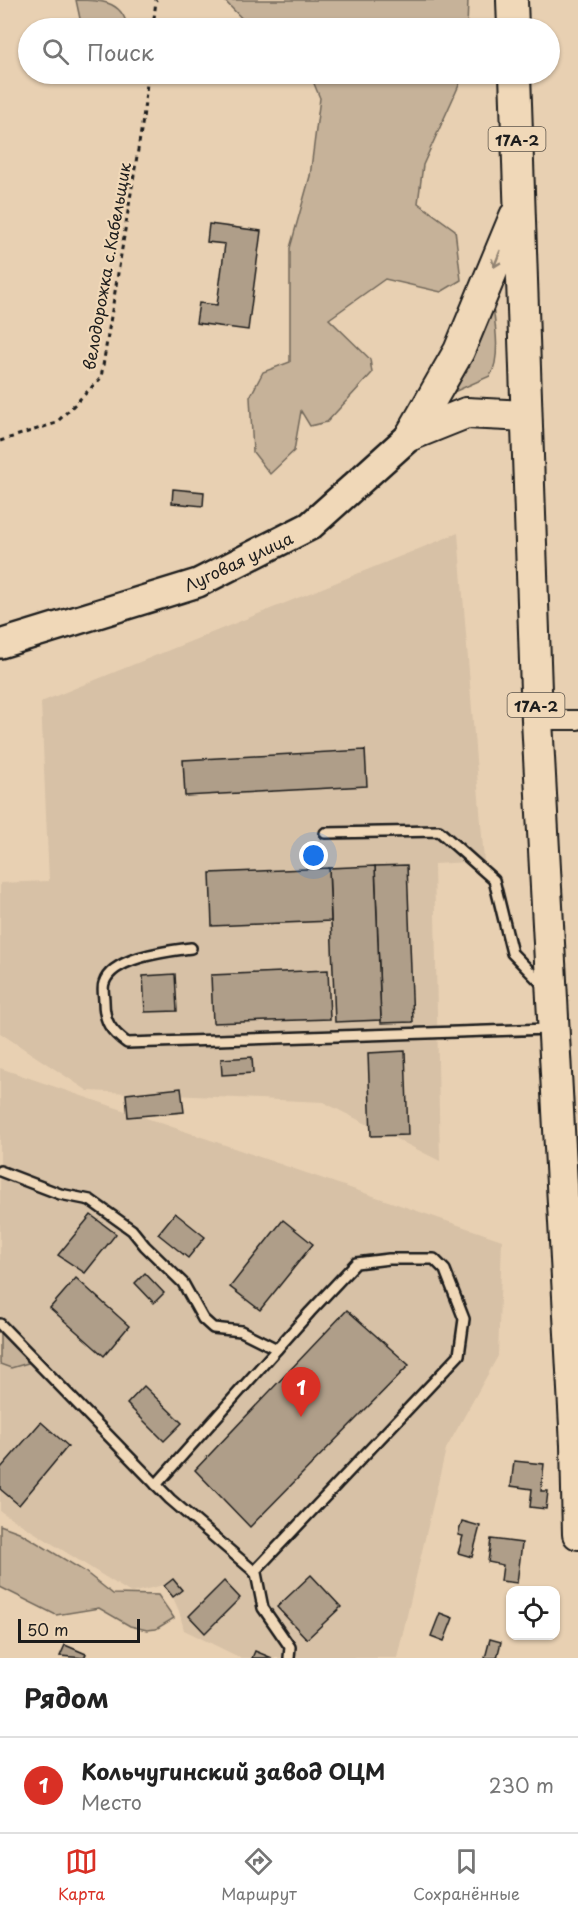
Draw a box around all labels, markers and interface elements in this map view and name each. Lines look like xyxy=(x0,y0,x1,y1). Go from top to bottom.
search box xyxy=(18,18,560,84)
icon: search xyxy=(39,35,72,68)
text: Поиск xyxy=(87,35,154,68)
road number: 17А-2 xyxy=(488,127,546,151)
street label: велодорожка с.Кабельщик xyxy=(76,160,136,372)
one-way arrow xyxy=(491,249,502,268)
street label: Луговая улица xyxy=(180,525,296,597)
road number: 17А-2 xyxy=(508,693,564,717)
your location xyxy=(299,841,328,870)
pin: 1 xyxy=(282,1368,320,1417)
map controls xyxy=(506,1586,560,1640)
button: locate xyxy=(506,1586,560,1640)
scale bar xyxy=(18,1616,140,1644)
text: 50 m xyxy=(27,1617,68,1641)
text: Рядом xyxy=(24,1678,109,1717)
text: Кольчугинский завод ОЦМ xyxy=(81,1754,385,1787)
text: 1 xyxy=(39,1770,48,1800)
text: 230 m xyxy=(489,1770,554,1800)
text: Место xyxy=(81,1787,142,1817)
tab: Карта xyxy=(58,1845,105,1905)
tab: Маршрут xyxy=(221,1845,297,1905)
tab: Сохранённые xyxy=(413,1845,520,1905)

